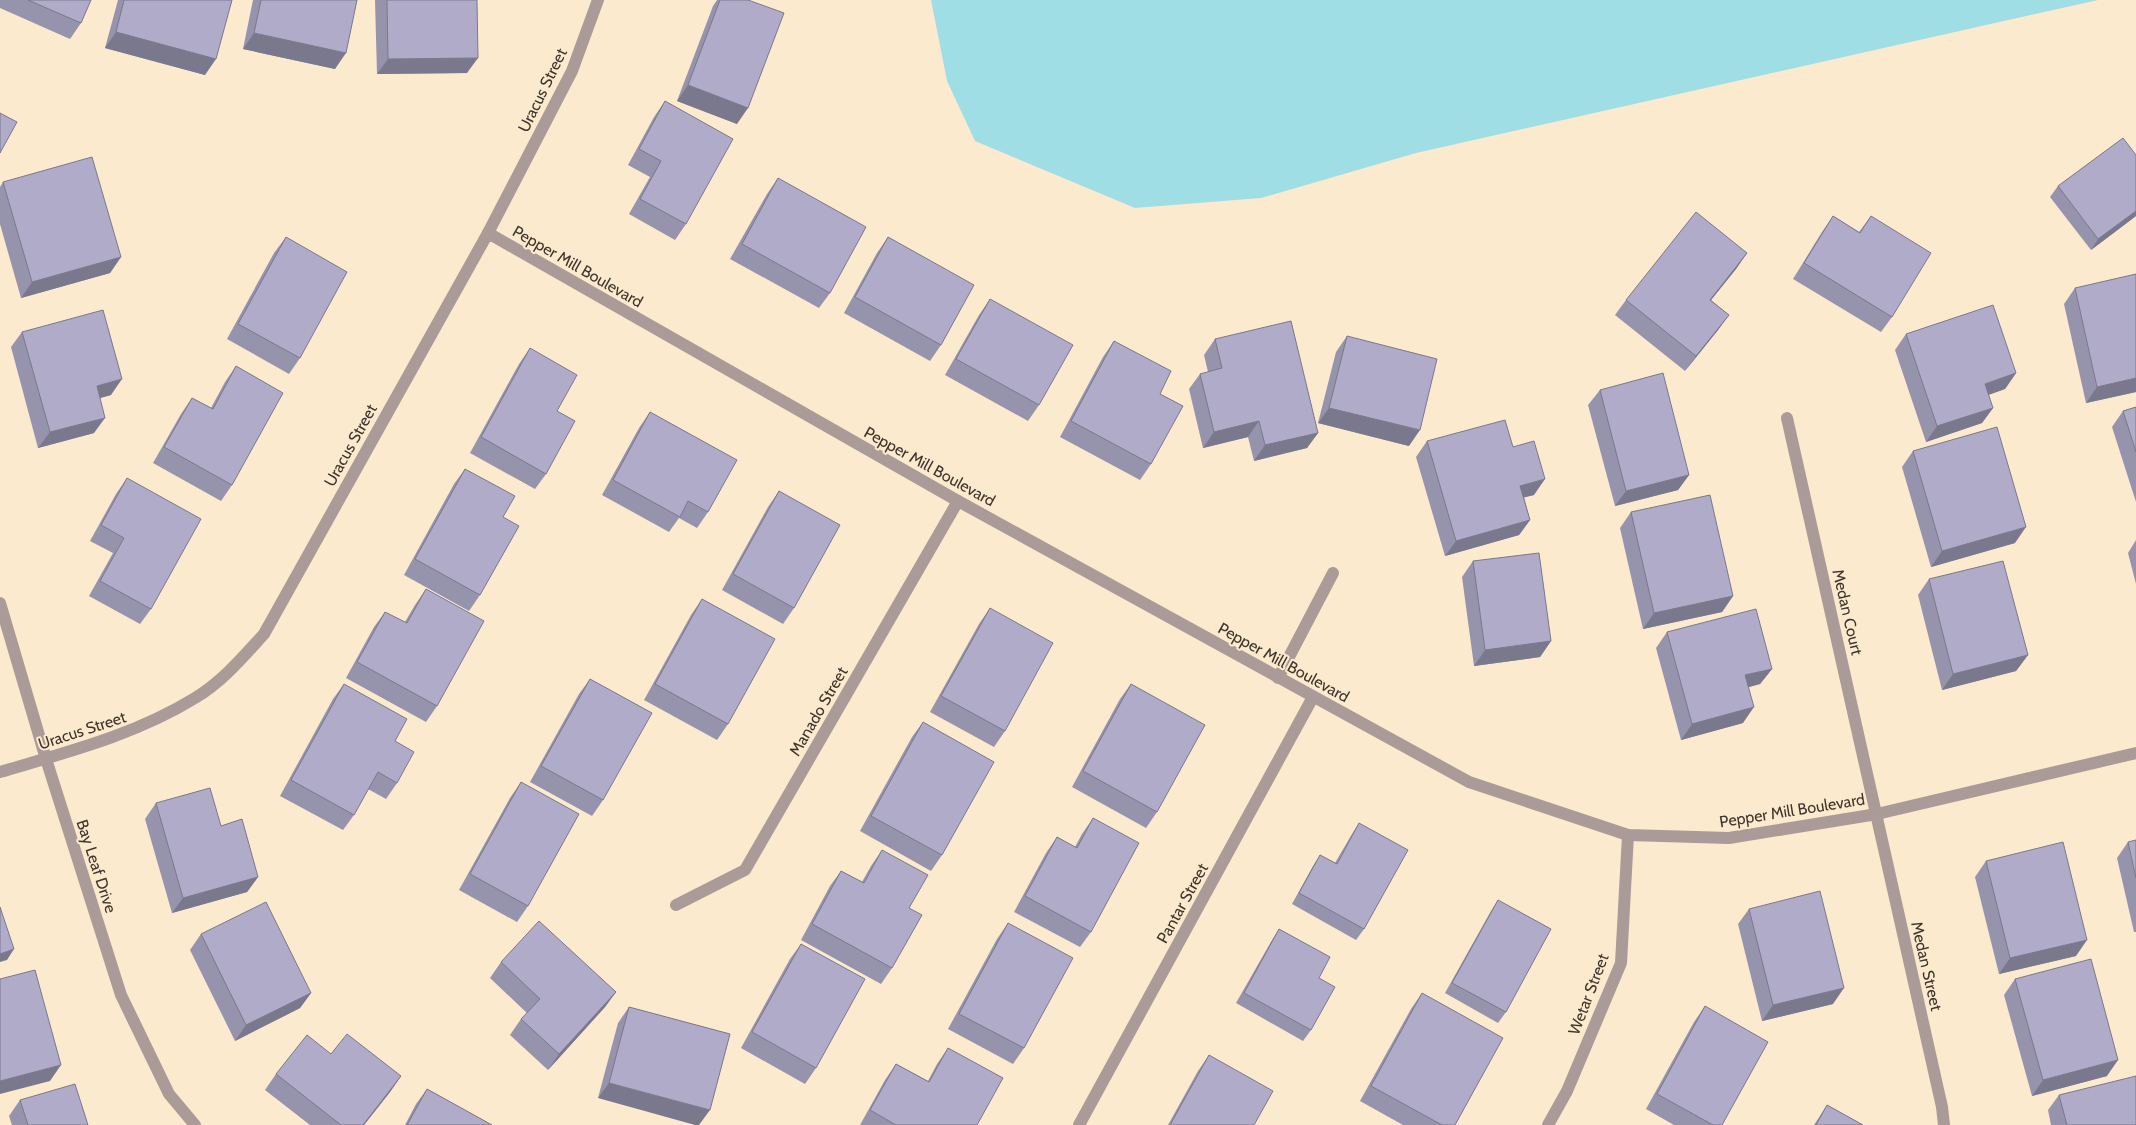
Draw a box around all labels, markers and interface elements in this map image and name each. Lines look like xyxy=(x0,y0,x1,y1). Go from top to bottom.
street label: Uracus Street xyxy=(514,45,571,135)
street label: Pepper Mill Boulevard xyxy=(509,221,646,311)
street label: Uracus Street xyxy=(320,400,381,490)
street label: Pepper Mill Boulevard xyxy=(861,423,999,510)
street label: Medan Court xyxy=(1828,567,1867,657)
street label: Pepper Mill Boulevard xyxy=(1215,619,1353,706)
street label: Manado Street xyxy=(785,663,852,759)
street label: Uracus Street xyxy=(36,707,129,754)
street label: Pepper Mill Boulevard xyxy=(1718,790,1866,831)
street label: Bay Leaf Drive xyxy=(72,817,121,915)
street label: Pantar Street xyxy=(1153,860,1212,946)
street label: Medan Street xyxy=(1907,920,1946,1013)
street label: Wetar Street xyxy=(1564,950,1613,1038)

